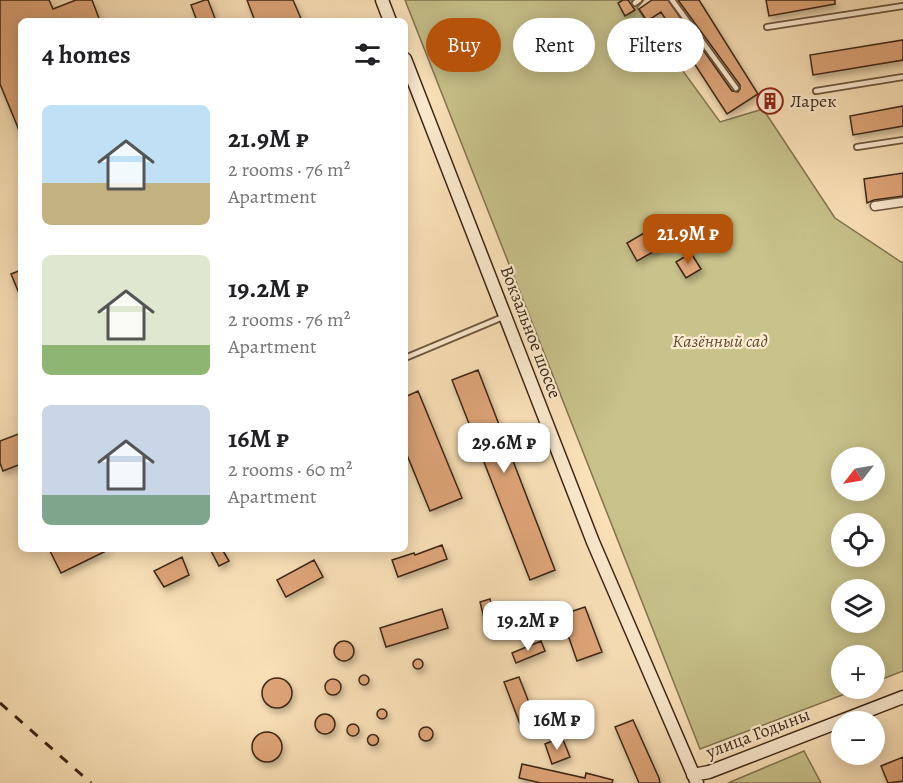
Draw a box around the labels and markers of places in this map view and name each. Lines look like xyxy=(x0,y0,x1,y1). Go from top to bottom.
building icon: Ларек xyxy=(755,86,785,116)
place label: Ларек xyxy=(790,89,837,113)
pin: 21.9M ₽ xyxy=(633,214,743,265)
pin: 29.6M ₽ xyxy=(449,423,559,474)
pin: 19.2M ₽ xyxy=(473,601,583,652)
pin: 16M ₽ xyxy=(515,700,599,751)

